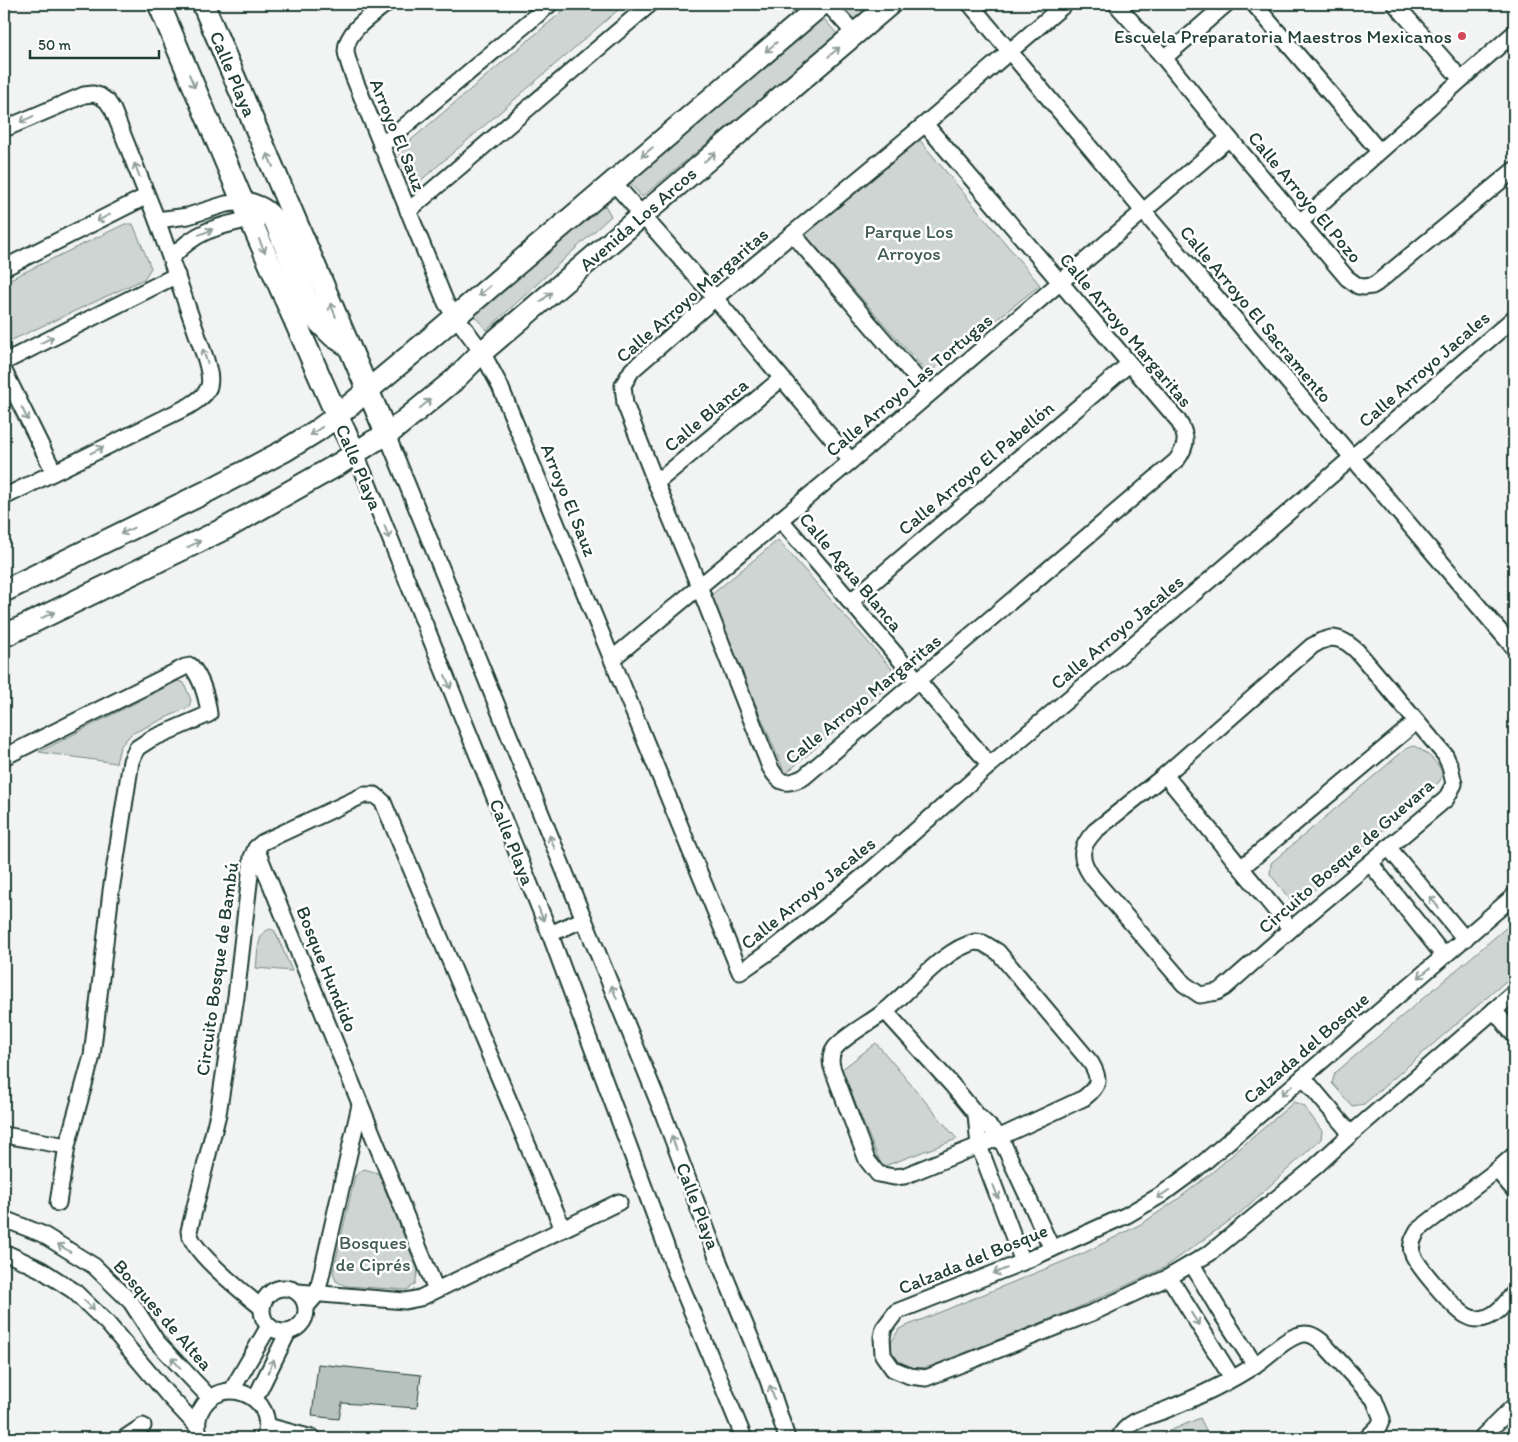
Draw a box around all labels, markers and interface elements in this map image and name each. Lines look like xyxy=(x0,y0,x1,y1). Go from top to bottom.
place label: Escuela Preparatoria Maestros Mexicanos xyxy=(1114,25,1452,48)
scale bar xyxy=(30,28,159,60)
street label: Calle Playa xyxy=(205,28,261,120)
marker: Escuela Preparatoria Maestros Mexicanos xyxy=(1456,30,1468,42)
text: 50 m xyxy=(38,36,71,54)
one-way arrow xyxy=(765,41,778,52)
one-way arrow xyxy=(827,46,840,58)
one-way arrow xyxy=(187,73,197,88)
street label: Arroyo El Sauz xyxy=(365,75,431,195)
one-way arrow xyxy=(20,115,35,125)
street label: Calle Arroyo El Pozo xyxy=(1243,126,1367,268)
one-way arrow xyxy=(641,146,654,157)
one-way arrow xyxy=(703,151,716,163)
one-way arrow xyxy=(264,153,274,168)
street label: Avenida Los Arcos xyxy=(575,162,701,276)
one-way arrow xyxy=(132,163,141,178)
one-way arrow xyxy=(96,213,111,223)
park label: Parque Los Arroyos xyxy=(864,220,954,265)
street label: Calle Arroyo El Sacramento xyxy=(1175,221,1337,407)
street label: Calle Arroyo Margaritas xyxy=(611,223,773,367)
one-way arrow xyxy=(199,226,214,235)
one-way arrow xyxy=(258,238,268,253)
street label: Calle Arroyo Margaritas xyxy=(1055,248,1197,412)
one-way arrow xyxy=(477,286,490,297)
one-way arrow xyxy=(540,291,553,303)
one-way arrow xyxy=(327,303,337,318)
street label: Calle Arroyo Jacales xyxy=(1354,306,1494,432)
street label: Calle Arroyo Las Tortugas xyxy=(821,308,997,462)
one-way arrow xyxy=(39,335,54,344)
one-way arrow xyxy=(199,348,209,364)
street label: Calle Blanca xyxy=(659,373,753,457)
street label: Calle Arroyo El Pabellón xyxy=(893,396,1059,540)
one-way arrow xyxy=(418,399,431,410)
one-way arrow xyxy=(21,406,30,421)
street label: Calle Playa xyxy=(331,421,387,513)
one-way arrow xyxy=(310,426,324,436)
street label: Arroyo El Sauz xyxy=(536,440,602,560)
one-way arrow xyxy=(90,445,105,455)
street label: Calle Agua Blanca xyxy=(794,508,908,636)
one-way arrow xyxy=(383,523,392,539)
one-way arrow xyxy=(119,526,134,536)
one-way arrow xyxy=(186,538,201,548)
street label: Calle Arroyo Jacales xyxy=(1046,570,1188,694)
one-way arrow xyxy=(40,610,55,619)
street label: Calle Arroyo Margaritas xyxy=(780,629,946,769)
one-way arrow xyxy=(443,674,453,689)
street label: Circuito Bosque de Guevara xyxy=(1253,773,1439,939)
street label: Calle Playa xyxy=(484,796,540,889)
street label: Calle Arroyo Jacales xyxy=(736,832,880,954)
one-way arrow xyxy=(547,835,557,850)
street label: Circuito Bosque de Bambú xyxy=(191,860,243,1077)
one-way arrow xyxy=(1428,895,1439,908)
street label: Bosque Hundido xyxy=(291,903,363,1035)
one-way arrow xyxy=(537,906,547,921)
one-way arrow xyxy=(1418,967,1431,978)
one-way arrow xyxy=(608,985,618,1000)
street label: Calzada del Bosque xyxy=(1238,987,1374,1109)
one-way arrow xyxy=(1281,1085,1294,1096)
one-way arrow xyxy=(669,1136,678,1151)
street label: Calle Playa xyxy=(671,1159,725,1253)
one-way arrow xyxy=(992,1183,1001,1199)
one-way arrow xyxy=(1156,1189,1170,1199)
street label: Calzada del Bosque xyxy=(895,1219,1051,1299)
park label: Bosques de Ciprés xyxy=(335,1231,411,1276)
one-way arrow xyxy=(58,1242,72,1252)
street label: Bosques de Altea xyxy=(108,1255,218,1375)
one-way arrow xyxy=(993,1267,1008,1277)
one-way arrow xyxy=(83,1299,95,1311)
one-way arrow xyxy=(1190,1311,1200,1325)
one-way arrow xyxy=(171,1356,182,1369)
one-way arrow xyxy=(267,1359,277,1374)
one-way arrow xyxy=(766,1384,776,1400)

